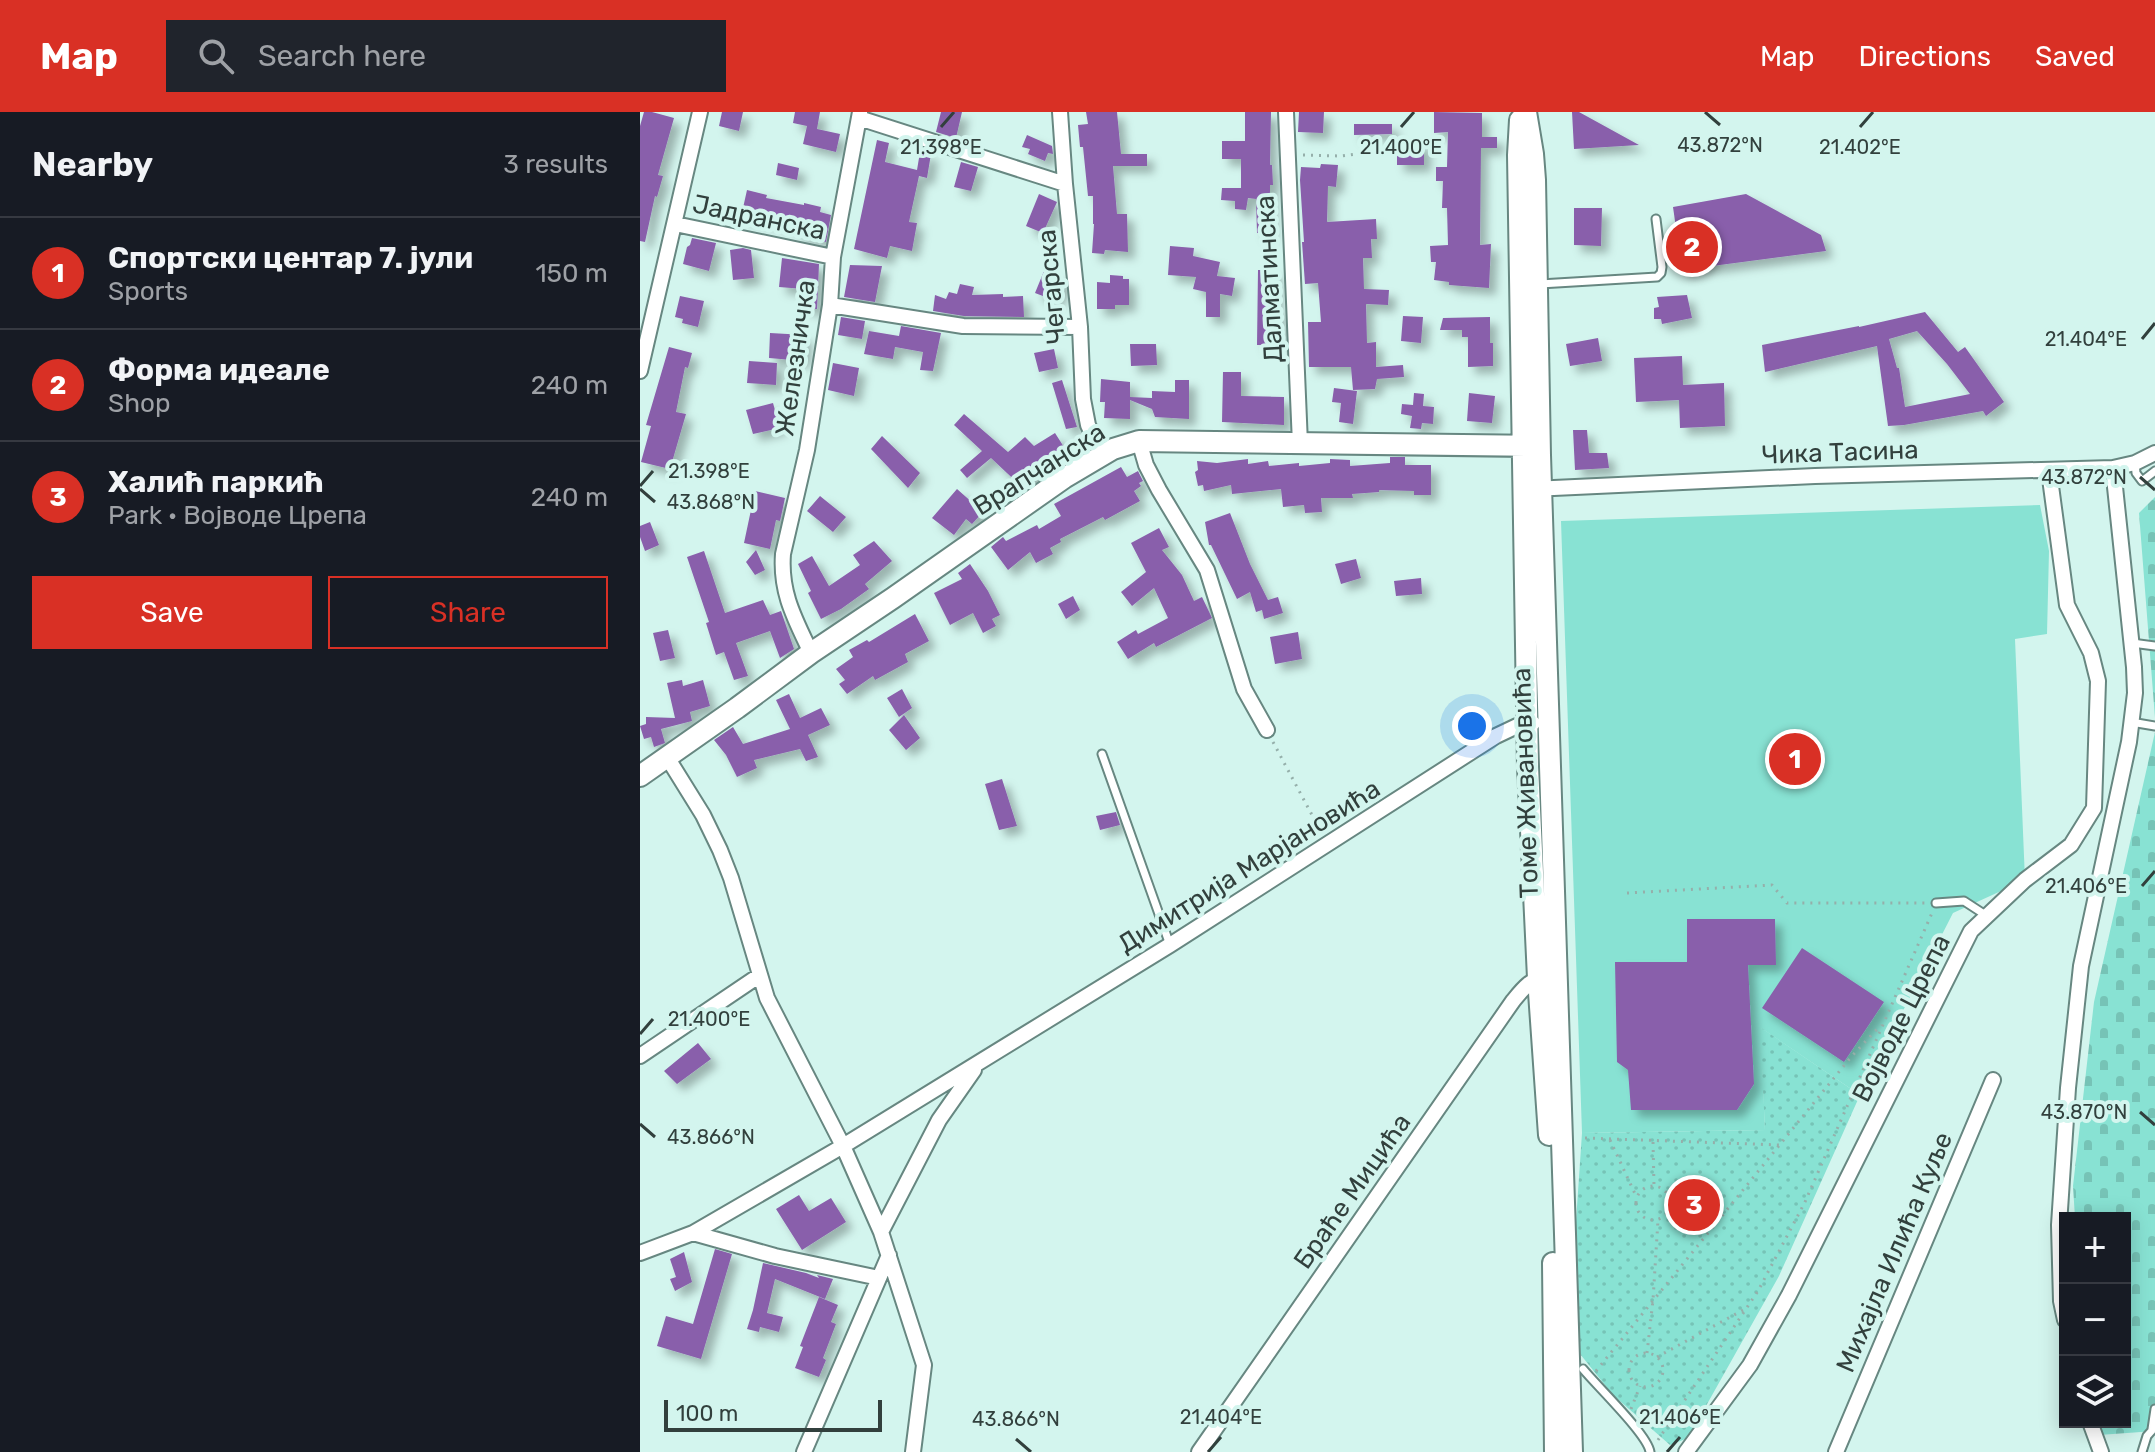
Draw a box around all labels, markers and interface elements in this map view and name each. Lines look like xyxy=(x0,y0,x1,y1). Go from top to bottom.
search box xyxy=(166,20,726,92)
text: Map xyxy=(40,33,118,79)
icon: search xyxy=(194,34,238,78)
text: Search here xyxy=(258,38,426,74)
text: Map xyxy=(1760,40,1814,73)
text: Directions xyxy=(1858,40,1991,73)
text: Saved xyxy=(2035,40,2115,73)
text: 43.872°N xyxy=(1677,133,1763,157)
text: 21.398°E xyxy=(900,135,982,159)
text: 21.400°E xyxy=(1360,135,1442,159)
text: 21.402°E xyxy=(1819,135,1901,159)
text: Nearby xyxy=(32,144,153,185)
text: 3 results xyxy=(503,149,608,180)
street label: Јадранска xyxy=(690,188,828,247)
street label: Далматинска xyxy=(1250,195,1289,363)
pin: 2 xyxy=(1666,217,1718,277)
street label: Чегарска xyxy=(1031,228,1072,346)
text: Спортски центар 7. јули xyxy=(108,240,473,276)
text: 1 xyxy=(52,258,64,289)
text: 150 m xyxy=(535,258,608,289)
text: Sports xyxy=(108,276,188,307)
street label: Железничка xyxy=(769,278,822,438)
text: 21.404°E xyxy=(2045,327,2127,351)
text: Форма идеале xyxy=(108,352,330,388)
text: 2 xyxy=(50,370,66,401)
text: 240 m xyxy=(531,370,608,401)
text: Shop xyxy=(108,388,170,419)
street label: Врапчанска xyxy=(968,417,1111,522)
street label: Чика Тасина xyxy=(1761,434,1919,471)
text: 21.398°E xyxy=(668,459,750,483)
text: Халић паркић xyxy=(108,464,324,500)
text: 43.872°N xyxy=(2041,465,2127,489)
text: 3 xyxy=(49,482,67,513)
text: 240 m xyxy=(531,482,608,513)
text: 43.868°N xyxy=(667,490,755,514)
text: Park · Војводе Црепа xyxy=(108,500,367,531)
button: Save xyxy=(32,576,312,649)
button: Share xyxy=(328,576,608,649)
street label: Томе Живановића xyxy=(1506,667,1545,899)
your location xyxy=(1452,706,1492,746)
pin: 1 xyxy=(1769,729,1821,789)
street label: Димитрија Марјановића xyxy=(1113,773,1386,960)
text: 21.406°E xyxy=(2045,874,2127,898)
street label: Војводе Црепа xyxy=(1846,929,1957,1107)
text: 21.400°E xyxy=(668,1007,750,1031)
text: 43.870°N xyxy=(2041,1100,2127,1124)
street label: Браће Мицића xyxy=(1287,1108,1417,1275)
text: 43.866°N xyxy=(667,1125,755,1149)
street label: Михајла Илића Куље xyxy=(1830,1127,1959,1377)
pin: 3 xyxy=(1668,1175,1720,1235)
map controls xyxy=(2059,1212,2131,1428)
button: + xyxy=(2059,1212,2131,1284)
button: − xyxy=(2059,1284,2131,1356)
button: layers xyxy=(2059,1356,2131,1428)
scale bar xyxy=(664,1396,882,1432)
text: 100 m xyxy=(676,1400,738,1427)
text: 21.404°E xyxy=(1180,1405,1262,1429)
text: 21.406°E xyxy=(1639,1405,1721,1429)
text: 43.866°N xyxy=(972,1407,1060,1431)

